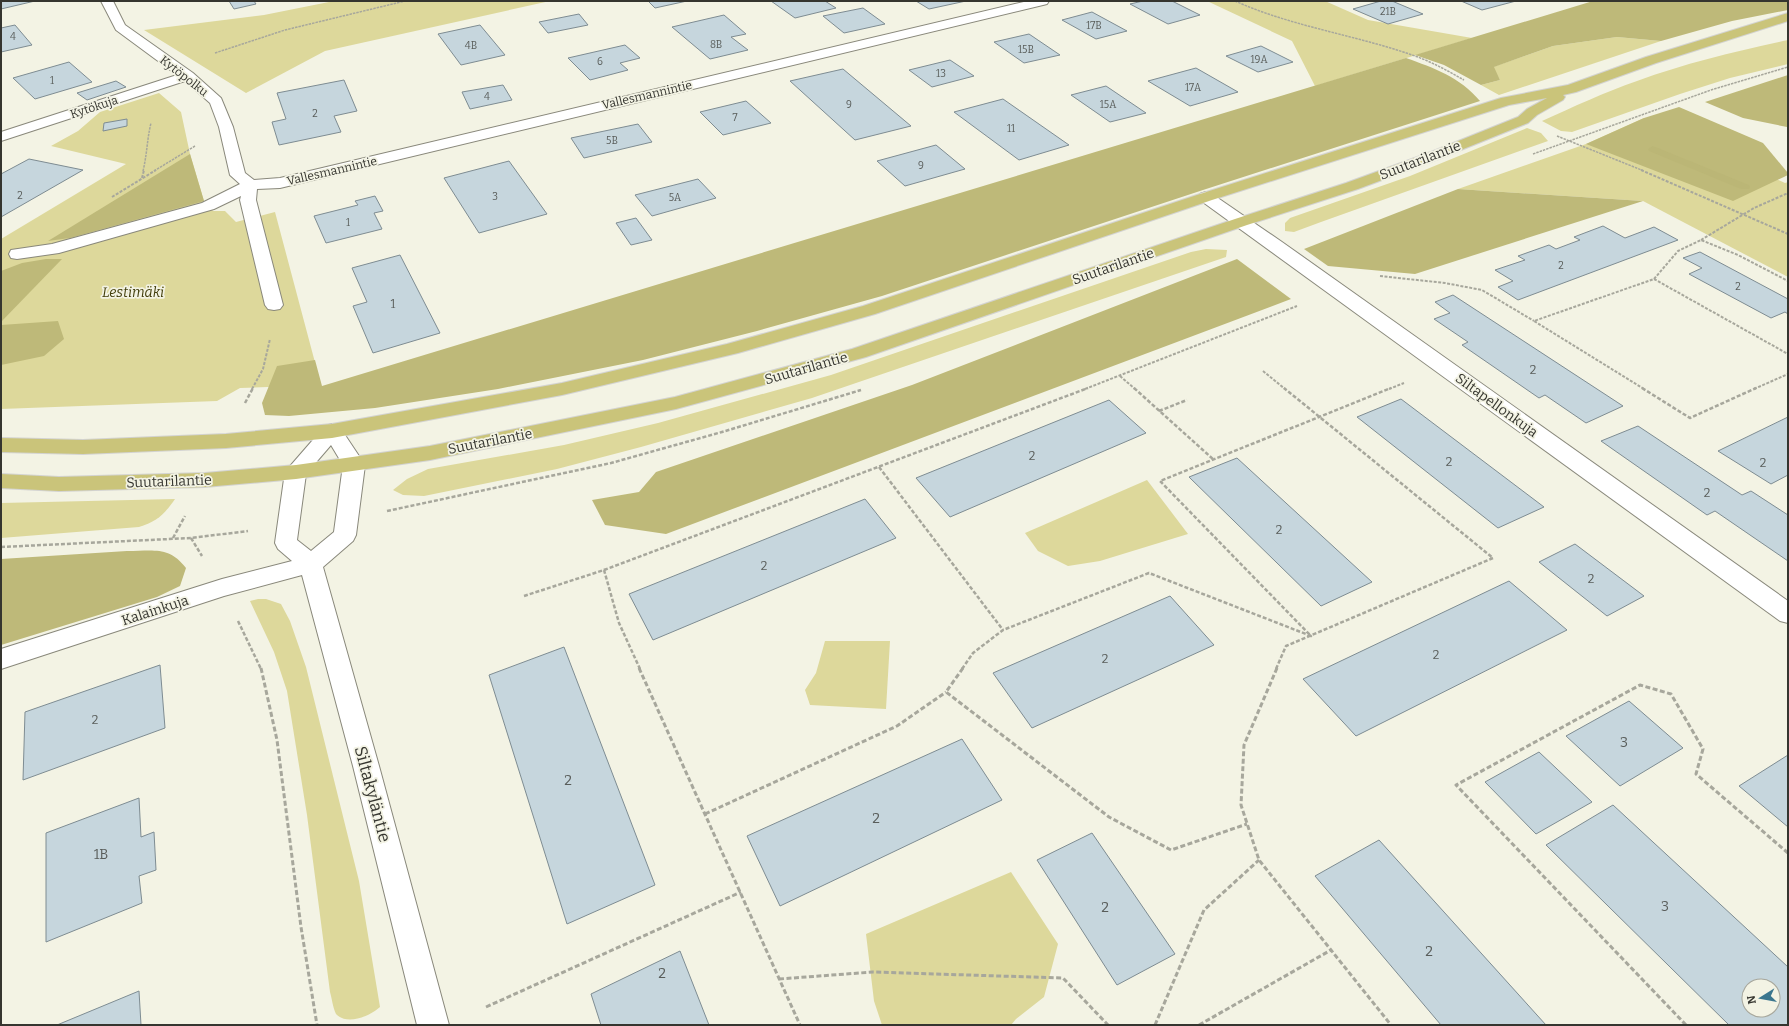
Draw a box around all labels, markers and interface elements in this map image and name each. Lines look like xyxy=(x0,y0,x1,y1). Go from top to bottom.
house number: 21B xyxy=(1380,6,1396,18)
house number: 17B xyxy=(1086,20,1102,32)
house number: 4 xyxy=(10,31,16,43)
house number: 8B xyxy=(710,39,722,51)
house number: 4B xyxy=(465,40,477,52)
house number: 15B xyxy=(1018,44,1034,56)
street label: Kytöpolku xyxy=(157,53,211,99)
house number: 19A xyxy=(1250,54,1268,66)
house number: 6 xyxy=(597,56,603,68)
house number: 13 xyxy=(936,68,946,80)
house number: 1 xyxy=(50,75,54,87)
street label: Vallesmannintie xyxy=(601,78,693,112)
house number: 17A xyxy=(1185,82,1202,94)
house number: 4 xyxy=(484,91,490,103)
street label: Kytökuja xyxy=(68,93,120,121)
house number: 9 xyxy=(846,99,852,111)
house number: 15A xyxy=(1100,99,1117,111)
house number: 2 xyxy=(312,108,318,120)
house number: 7 xyxy=(732,112,738,124)
house number: 11 xyxy=(1007,123,1015,135)
house number: 5B xyxy=(606,135,618,147)
street label: Suutarilantie xyxy=(1377,137,1463,184)
street label: Vallesmannintie xyxy=(286,154,378,188)
house number: 9 xyxy=(918,160,924,172)
house number: 2 xyxy=(17,190,23,202)
house number: 3 xyxy=(492,191,498,203)
house number: 5A xyxy=(669,192,682,204)
house number: 1 xyxy=(346,217,350,229)
street label: Suutarilantie xyxy=(1070,245,1156,288)
house number: 2 xyxy=(1558,260,1564,272)
house number: 2 xyxy=(1735,281,1741,293)
park label: Lestimäki xyxy=(102,284,164,301)
house number: 1 xyxy=(391,297,396,311)
street label: Suutarilantie xyxy=(763,349,850,388)
house number: 2 xyxy=(1530,363,1536,377)
street label: Siltapellonkuja xyxy=(1452,370,1541,441)
street label: Suutarilantie xyxy=(446,425,534,458)
house number: 2 xyxy=(1029,449,1035,463)
house number: 2 xyxy=(1446,455,1452,469)
house number: 2 xyxy=(1760,456,1766,470)
street label: Suutarilantie xyxy=(126,472,212,491)
house number: 2 xyxy=(1704,486,1710,500)
house number: 2 xyxy=(1276,523,1282,537)
house number: 2 xyxy=(761,559,767,573)
house number: 2 xyxy=(1588,572,1594,586)
street label: Kalainkuja xyxy=(120,592,191,629)
house number: 2 xyxy=(1433,648,1439,662)
house number: 2 xyxy=(1102,652,1108,666)
house number: 2 xyxy=(92,713,98,727)
house number: 3 xyxy=(1620,734,1628,751)
street label: Siltakyläntie xyxy=(350,744,395,844)
house number: 2 xyxy=(564,772,572,789)
house number: 2 xyxy=(872,810,880,827)
house number: 1B xyxy=(94,846,108,863)
house number: 3 xyxy=(1661,898,1669,915)
house number: 2 xyxy=(1101,899,1109,916)
house number: 2 xyxy=(1425,943,1433,960)
house number: 2 xyxy=(658,965,666,982)
north arrow xyxy=(1741,978,1781,1018)
text: N xyxy=(1744,994,1759,1005)

